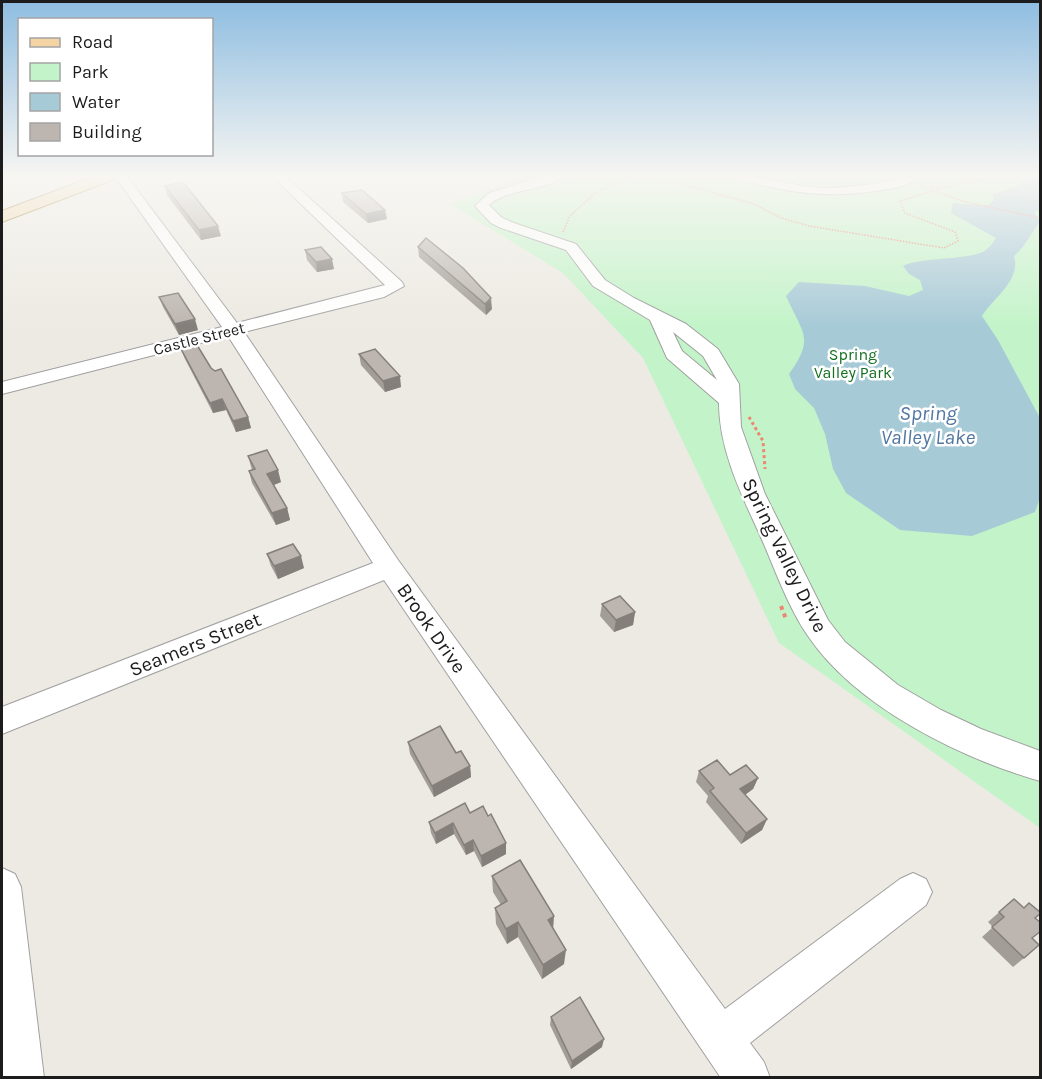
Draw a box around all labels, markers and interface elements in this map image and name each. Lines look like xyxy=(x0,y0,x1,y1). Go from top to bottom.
legend xyxy=(18,18,213,156)
text: Road xyxy=(72,31,113,53)
text: Park xyxy=(72,61,109,83)
text: Water xyxy=(72,91,120,113)
text: Building xyxy=(72,121,142,143)
street label: Castle Street xyxy=(151,318,247,359)
park label: Spring Valley Park xyxy=(814,345,892,382)
water label: Spring Valley Lake xyxy=(881,401,975,449)
street label: Spring Valley Drive xyxy=(737,474,832,636)
street label: Brook Drive xyxy=(392,579,471,678)
street label: Seamers Street xyxy=(126,607,265,681)

